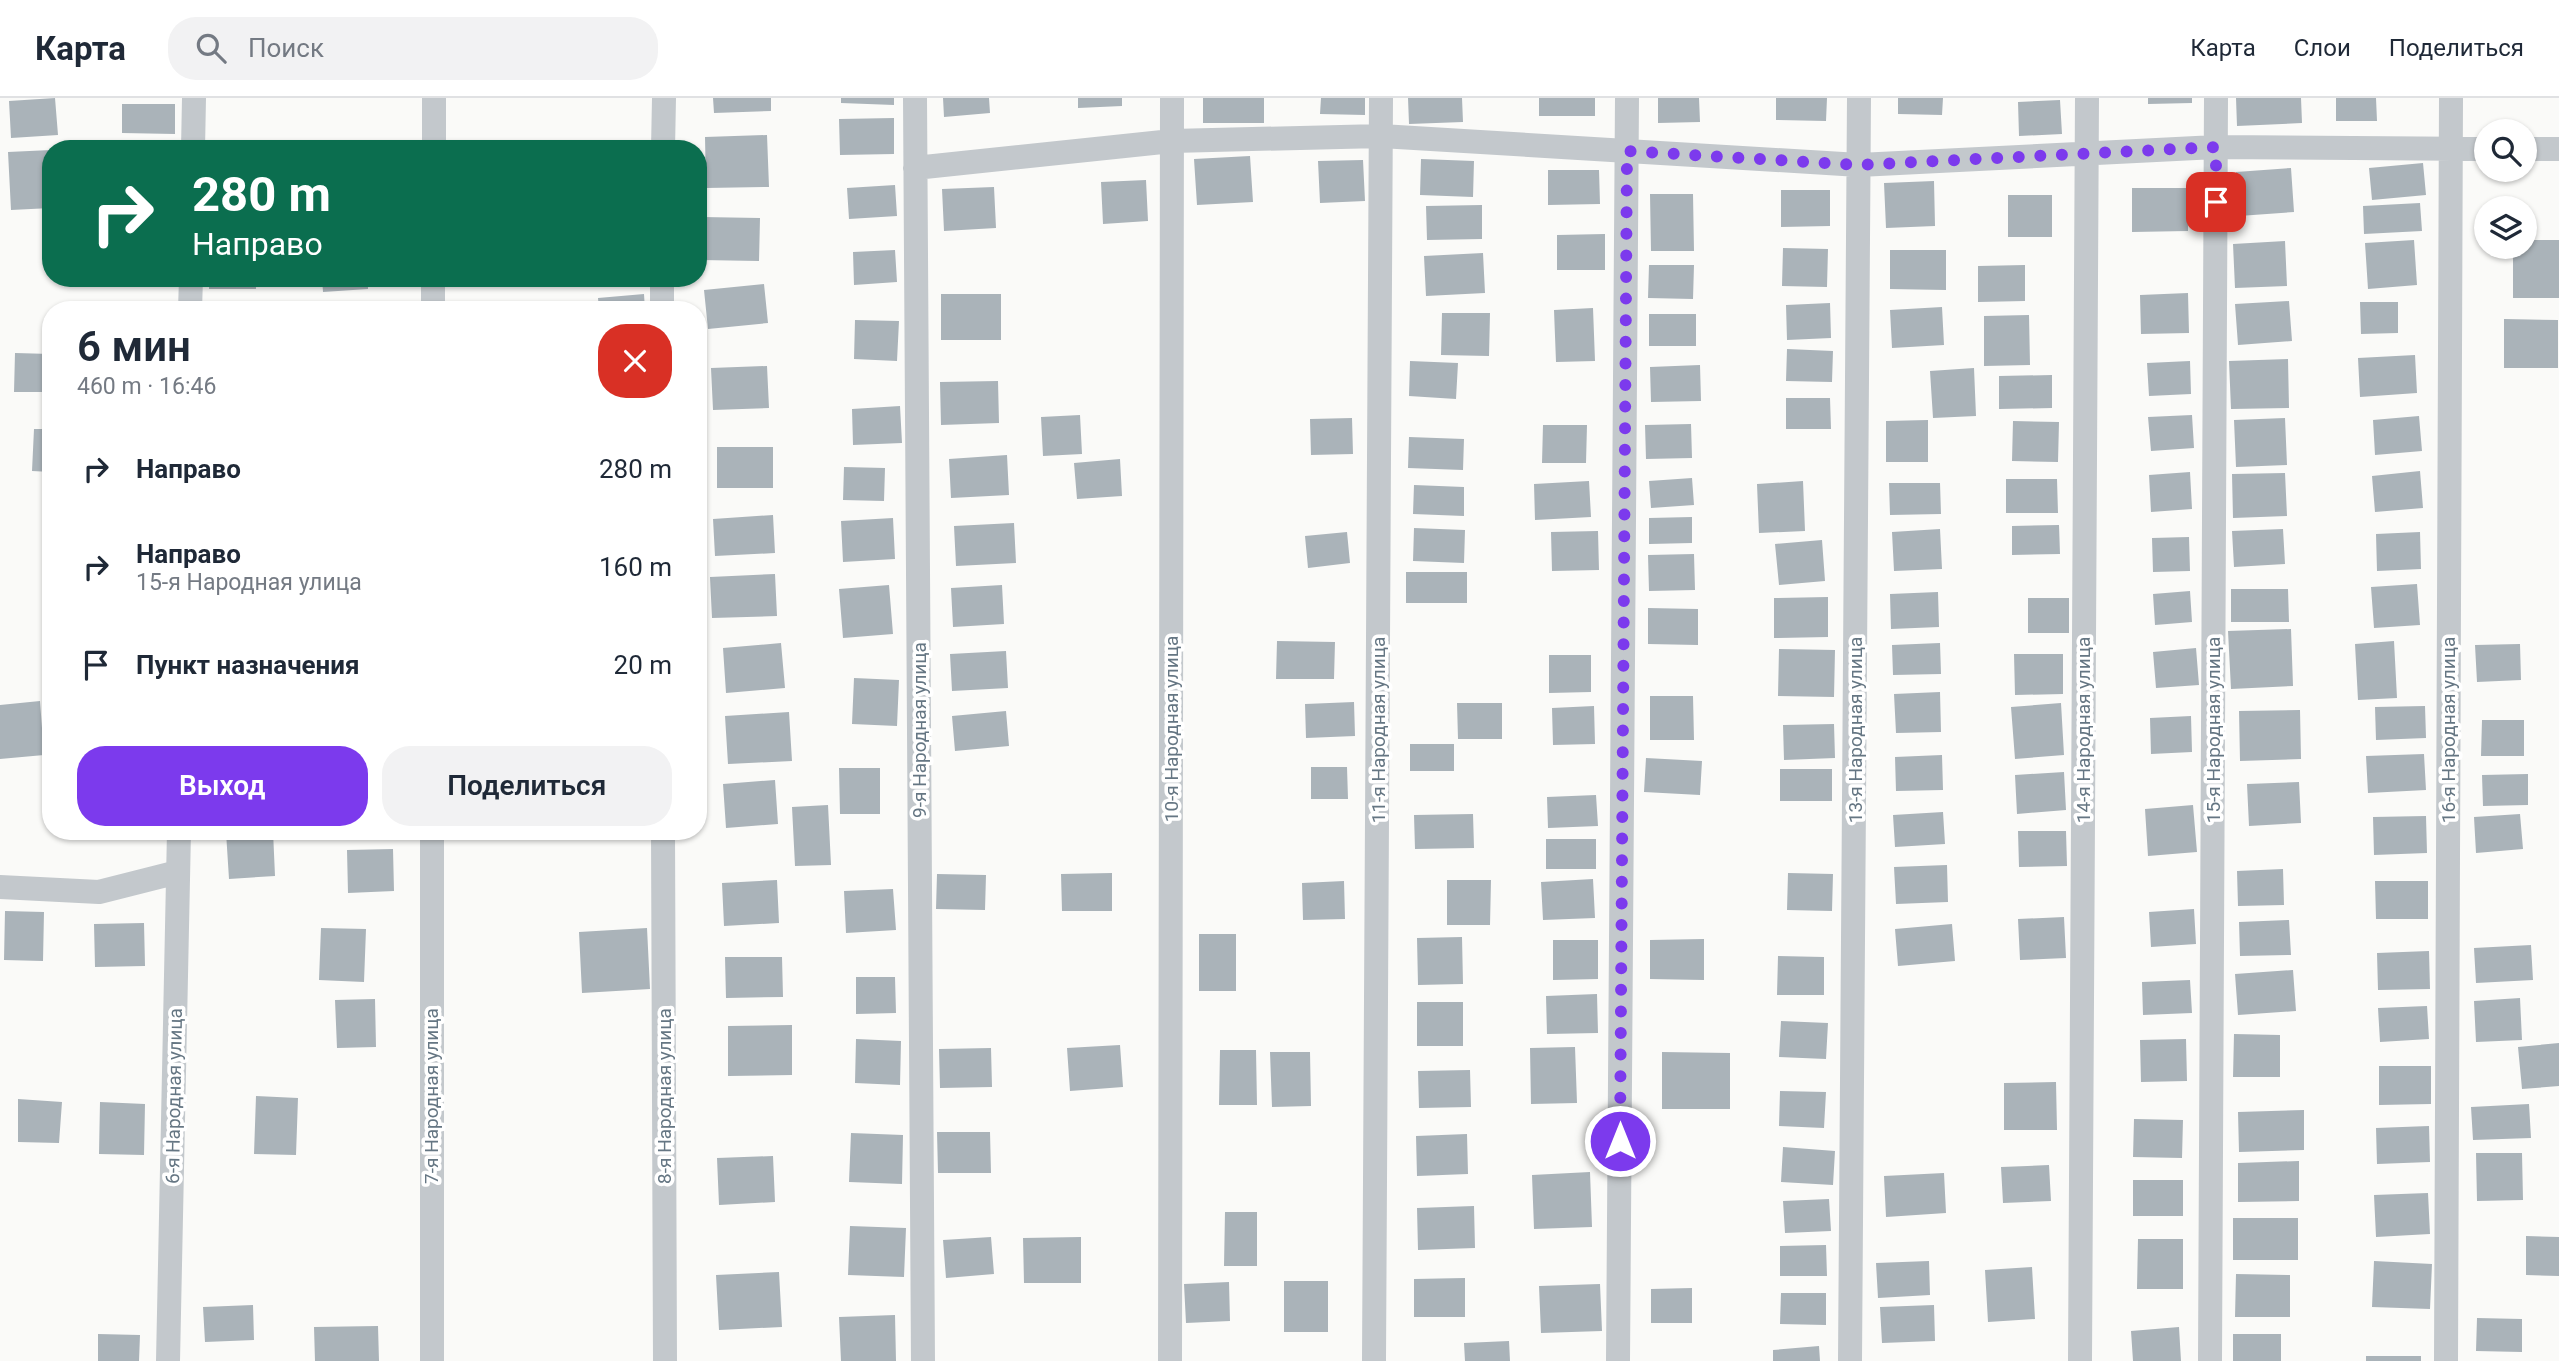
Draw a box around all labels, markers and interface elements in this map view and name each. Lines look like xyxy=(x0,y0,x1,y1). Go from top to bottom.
search box xyxy=(168,17,658,80)
text: Карта xyxy=(35,29,126,68)
icon: search xyxy=(192,29,230,67)
text: Поиск xyxy=(248,33,324,63)
text: Карта xyxy=(2190,34,2256,62)
text: Слои xyxy=(2294,34,2351,62)
text: Поделиться xyxy=(2389,34,2524,62)
map controls xyxy=(2474,119,2537,259)
button: search xyxy=(2474,119,2537,182)
text: 280 m xyxy=(192,166,331,223)
icon: right xyxy=(77,168,168,259)
pin xyxy=(2186,172,2246,232)
icon: arrive xyxy=(2197,183,2235,221)
button: layers xyxy=(2474,196,2537,259)
text: Направо xyxy=(192,225,323,263)
text: 6 мин xyxy=(77,322,191,371)
button: close xyxy=(598,324,672,398)
text: 460 m · 16:46 xyxy=(77,373,216,400)
icon: right xyxy=(77,450,115,488)
text: Направо xyxy=(136,454,241,484)
text: 280 m xyxy=(599,454,672,484)
text: Направо xyxy=(136,539,241,569)
icon: right xyxy=(77,548,115,586)
text: 160 m xyxy=(599,552,672,582)
text: 15-я Народная улица xyxy=(136,569,362,596)
street label: 10-я Народная улица xyxy=(1160,636,1183,822)
street label: 11-я Народная улица xyxy=(1367,637,1390,823)
street label: 13-я Народная улица xyxy=(1844,637,1867,823)
street label: 14-я Народная улица xyxy=(2072,637,2095,823)
street label: 15-я Народная улица xyxy=(2202,637,2225,823)
street label: 16-я Народная улица xyxy=(2437,637,2460,823)
street label: 9-я Народная улица xyxy=(908,642,931,818)
icon: arrive xyxy=(77,646,115,684)
text: Пункт назначения xyxy=(136,650,360,680)
text: 20 m xyxy=(614,650,672,680)
button: Выход xyxy=(77,746,368,826)
button: Поделиться xyxy=(382,746,672,826)
street label: 6-я Народная улица xyxy=(161,1008,187,1184)
street label: 7-я Народная улица xyxy=(420,1008,443,1184)
street label: 8-я Народная улица xyxy=(653,1008,676,1184)
position arrow xyxy=(1583,1104,1657,1178)

